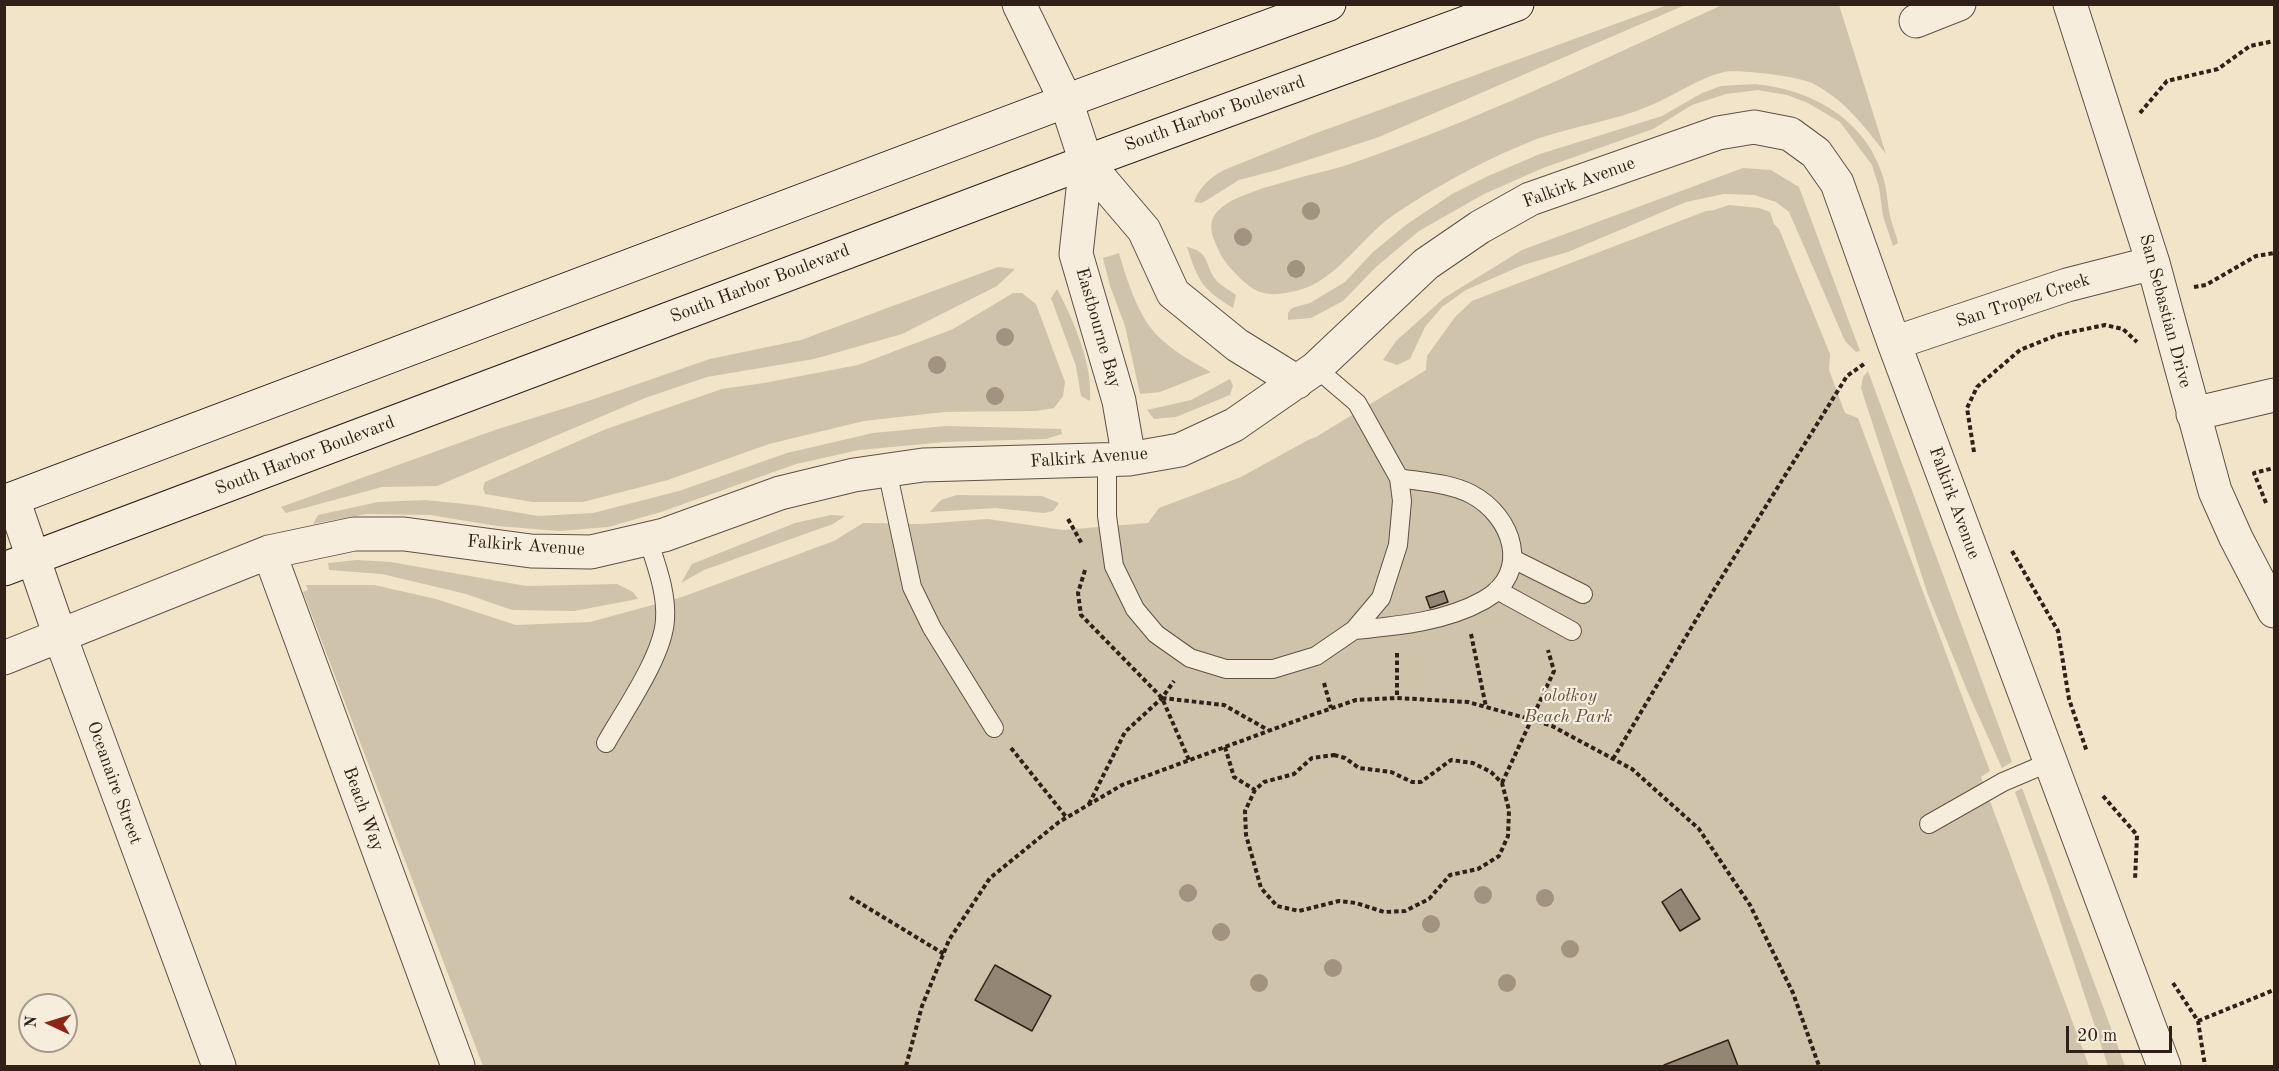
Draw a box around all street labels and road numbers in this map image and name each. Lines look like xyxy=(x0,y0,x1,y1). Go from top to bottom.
street label: South Harbor Boulevard xyxy=(1122,71,1308,157)
street label: Falkirk Avenue xyxy=(1520,153,1638,213)
street label: San Sebastian Drive xyxy=(2134,232,2196,390)
street label: South Harbor Boulevard xyxy=(667,240,853,328)
street label: Eastbourne Bay xyxy=(1071,265,1125,391)
street label: San Tropez Creek xyxy=(1953,269,2093,333)
street label: South Harbor Boulevard xyxy=(212,412,398,500)
street label: Falkirk Avenue xyxy=(1029,443,1149,473)
street label: Falkirk Avenue xyxy=(1924,444,1984,562)
street label: Falkirk Avenue xyxy=(466,531,586,561)
street label: Oceanaire Street xyxy=(82,718,146,848)
street label: Beach Way xyxy=(338,764,388,854)

